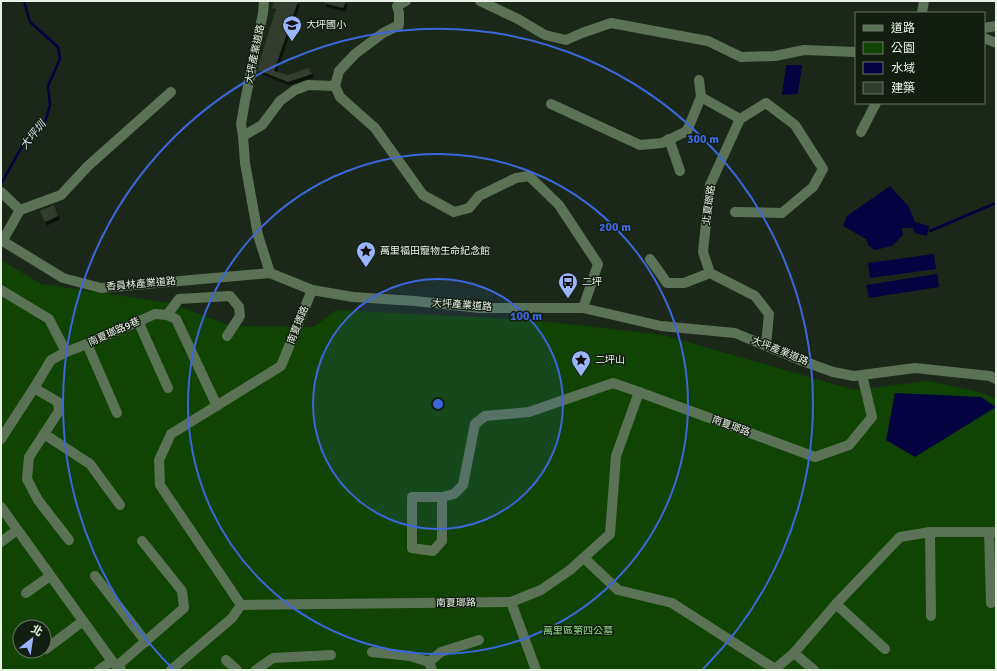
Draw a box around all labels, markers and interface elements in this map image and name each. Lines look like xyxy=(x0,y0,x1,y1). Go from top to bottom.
legend xyxy=(855,12,985,104)
school or university icon: 大坪國小 xyxy=(281,14,303,42)
place label: 大坪國小 xyxy=(306,19,346,31)
text: 道路 xyxy=(891,21,915,36)
street label: 大坪產業道路 xyxy=(243,23,267,85)
text: 公園 xyxy=(891,41,915,56)
text: 水域 xyxy=(891,61,915,76)
text: 建築 xyxy=(891,81,915,96)
water label: 大坪圳 xyxy=(18,117,50,152)
text: 300 m xyxy=(687,132,719,147)
street label: 北夏瑯路 xyxy=(700,184,718,226)
text: 200 m xyxy=(599,220,631,235)
place icon: 萬里福田寵物生命紀念館 xyxy=(355,240,377,268)
place label: 萬里福田寵物生命紀念館 xyxy=(380,245,490,257)
bus stop icon: 二坪 xyxy=(557,271,579,299)
street label: 香員林產業道路 xyxy=(106,275,176,293)
place label: 二坪 xyxy=(582,276,602,288)
street label: 大坪產業道路 xyxy=(432,297,492,313)
street label: 南夏瑯路 xyxy=(285,304,311,346)
text: 100 m xyxy=(510,309,542,324)
street label: 南夏瑯路9巷 xyxy=(86,315,142,349)
street label: 大坪產業道路 xyxy=(750,334,810,368)
place icon: 二坪山 xyxy=(570,349,592,377)
place label: 二坪山 xyxy=(595,354,625,366)
centre of rings xyxy=(431,397,445,411)
street label: 南夏瑯路 xyxy=(710,414,752,438)
street label: 南夏瑯路 xyxy=(436,597,476,609)
north arrow xyxy=(12,619,52,659)
text: 北 xyxy=(29,622,45,639)
park label: 萬里區第四公墓 xyxy=(543,625,613,637)

